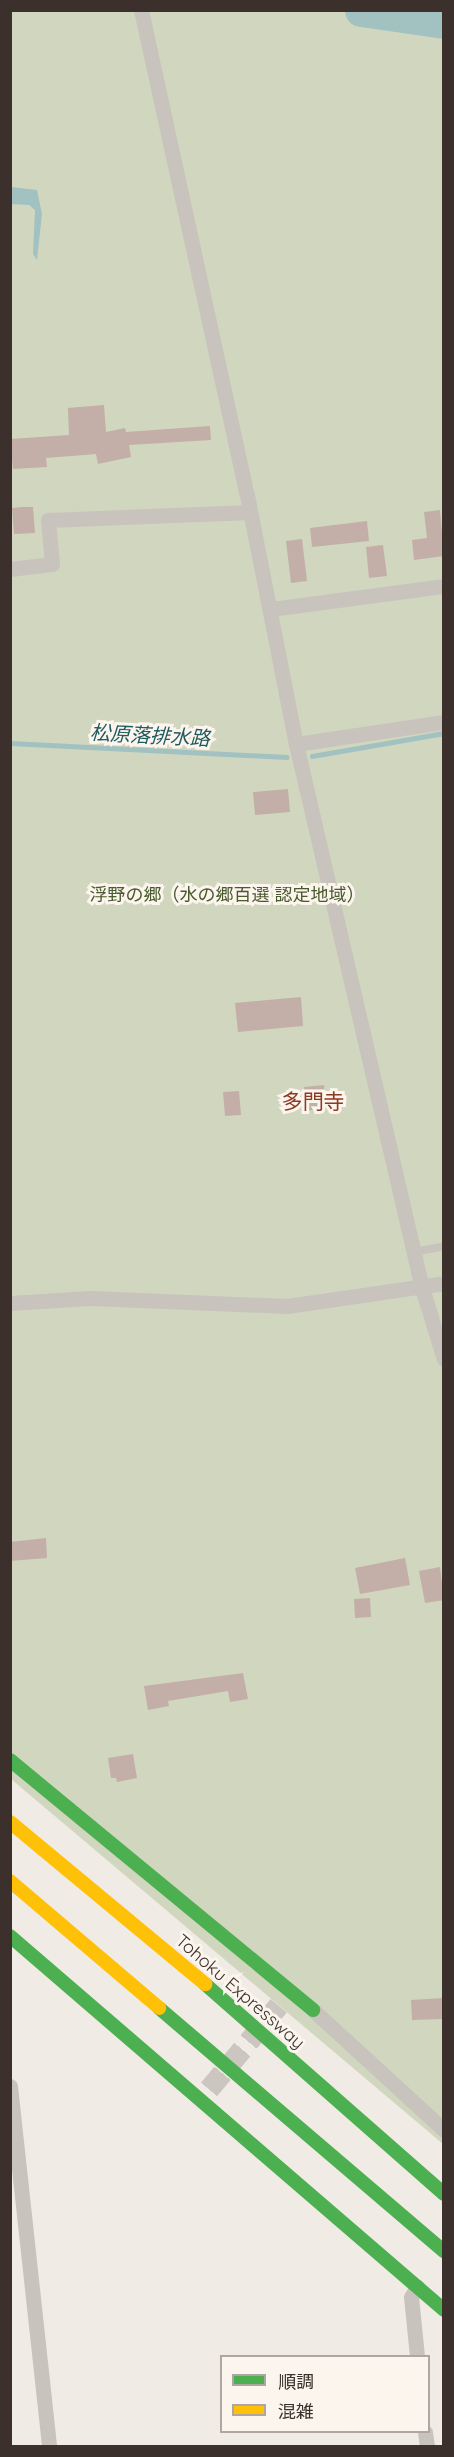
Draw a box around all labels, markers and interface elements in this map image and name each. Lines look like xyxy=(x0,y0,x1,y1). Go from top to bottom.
water label: 松原落排水路 xyxy=(89,720,211,750)
park label: 浮野の郷（水の郷百選 認定地域） xyxy=(90,884,364,906)
district label: 多門寺 xyxy=(282,1088,344,1114)
street label: Tohoku Expressway xyxy=(171,1930,309,2054)
legend xyxy=(220,2355,430,2433)
text: 順調 xyxy=(278,2370,314,2393)
text: 混雑 xyxy=(278,2400,314,2423)

